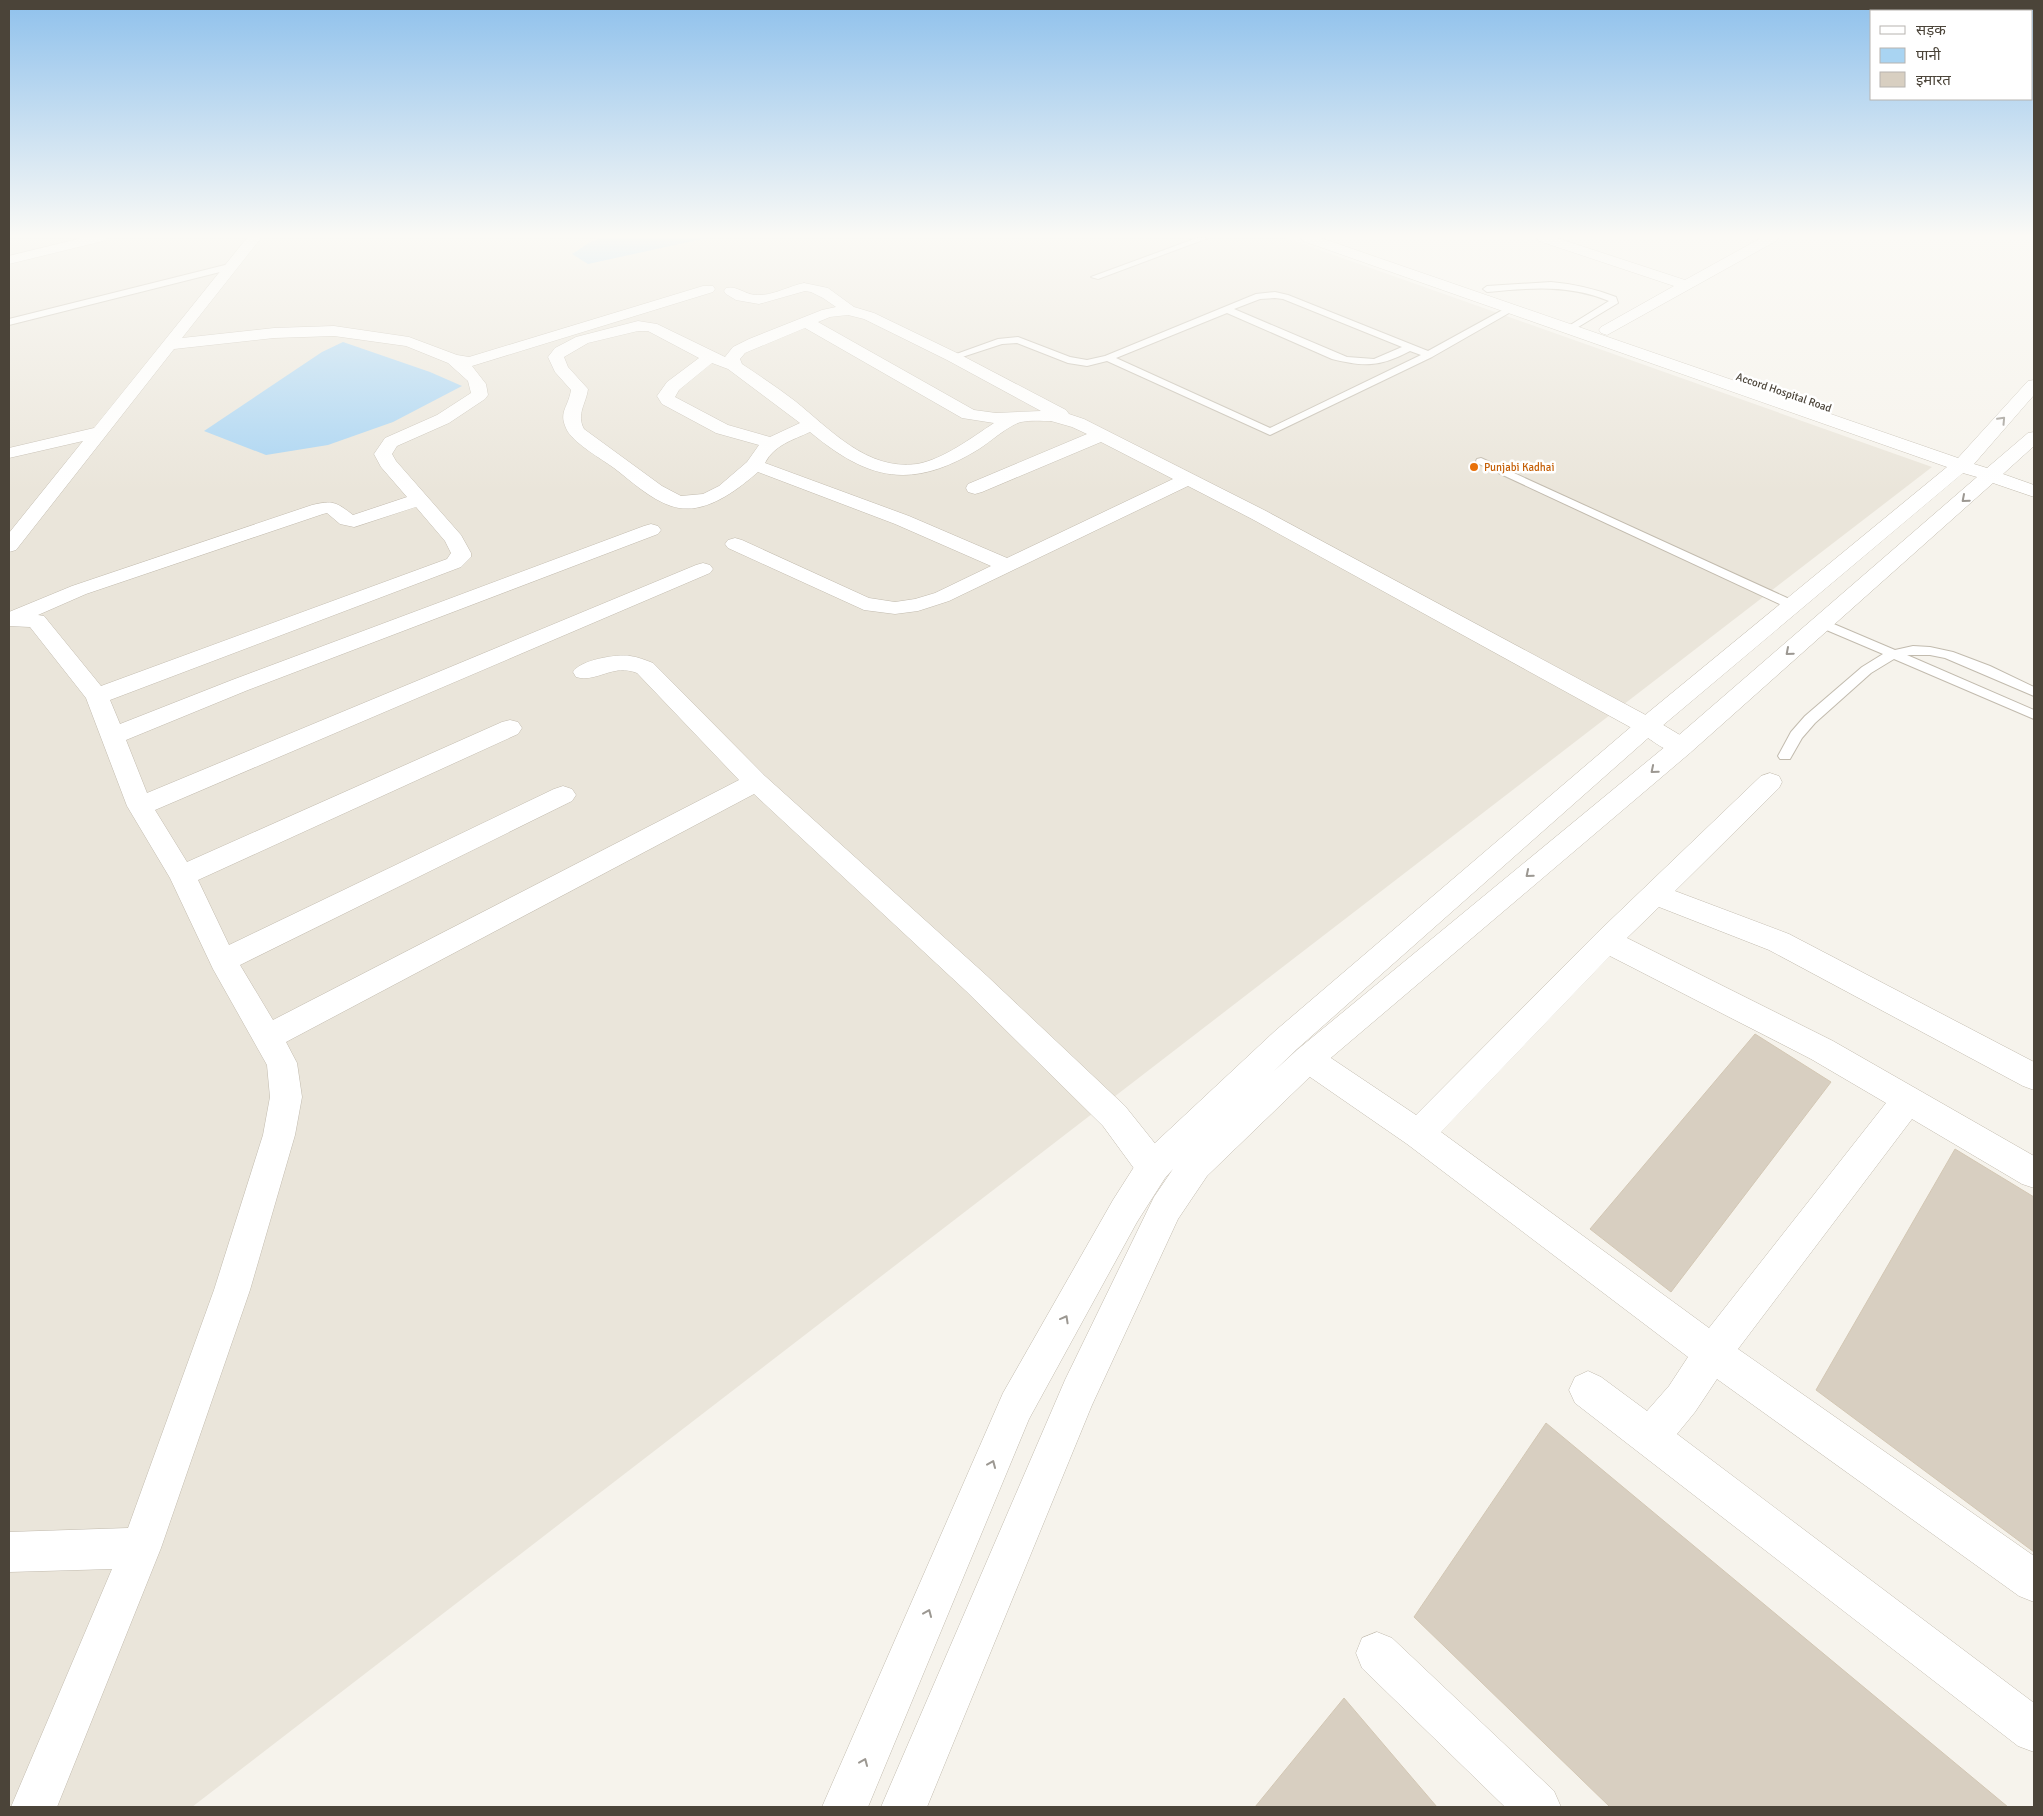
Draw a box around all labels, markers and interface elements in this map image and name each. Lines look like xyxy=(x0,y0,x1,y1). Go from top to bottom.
legend xyxy=(1870,10,2033,100)
text: सड़क xyxy=(1916,21,1946,39)
text: पानी xyxy=(1916,46,1942,64)
text: इमारत xyxy=(1916,71,1951,89)
street label: Accord Hospital Road xyxy=(1734,370,1833,415)
one-way arrow xyxy=(1996,416,2005,425)
marker: Punjabi Kadhai xyxy=(1468,461,1480,473)
place label: Punjabi Kadhai xyxy=(1484,461,1554,474)
one-way arrow xyxy=(1961,493,1970,502)
one-way arrow xyxy=(1786,646,1795,655)
one-way arrow xyxy=(1650,764,1659,773)
one-way arrow xyxy=(1526,869,1535,877)
one-way arrow xyxy=(1059,1315,1069,1324)
one-way arrow xyxy=(986,1460,996,1469)
one-way arrow xyxy=(922,1609,933,1618)
one-way arrow xyxy=(858,1758,869,1767)

